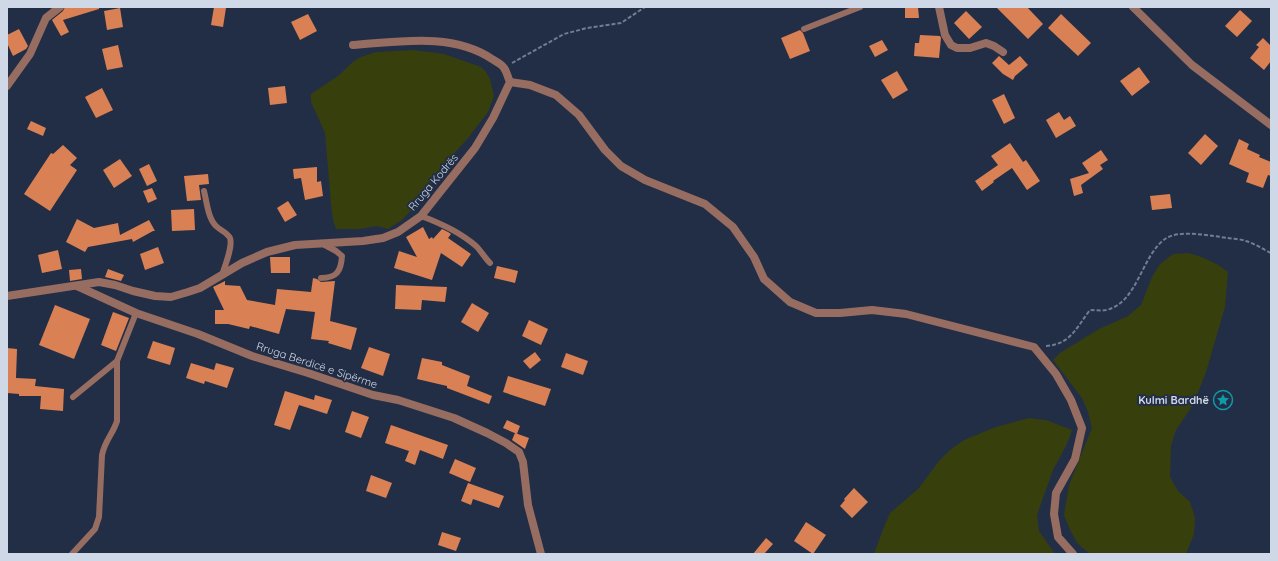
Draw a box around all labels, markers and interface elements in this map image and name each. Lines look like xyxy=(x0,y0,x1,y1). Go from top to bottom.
street label: Rruga Kodrës xyxy=(405,151,461,213)
street label: Rruga Berdicë e Sipërme xyxy=(255,339,379,391)
place icon: Kulmi Bardhë xyxy=(1212,389,1234,411)
place label: Kulmi Bardhë xyxy=(1138,393,1210,407)

